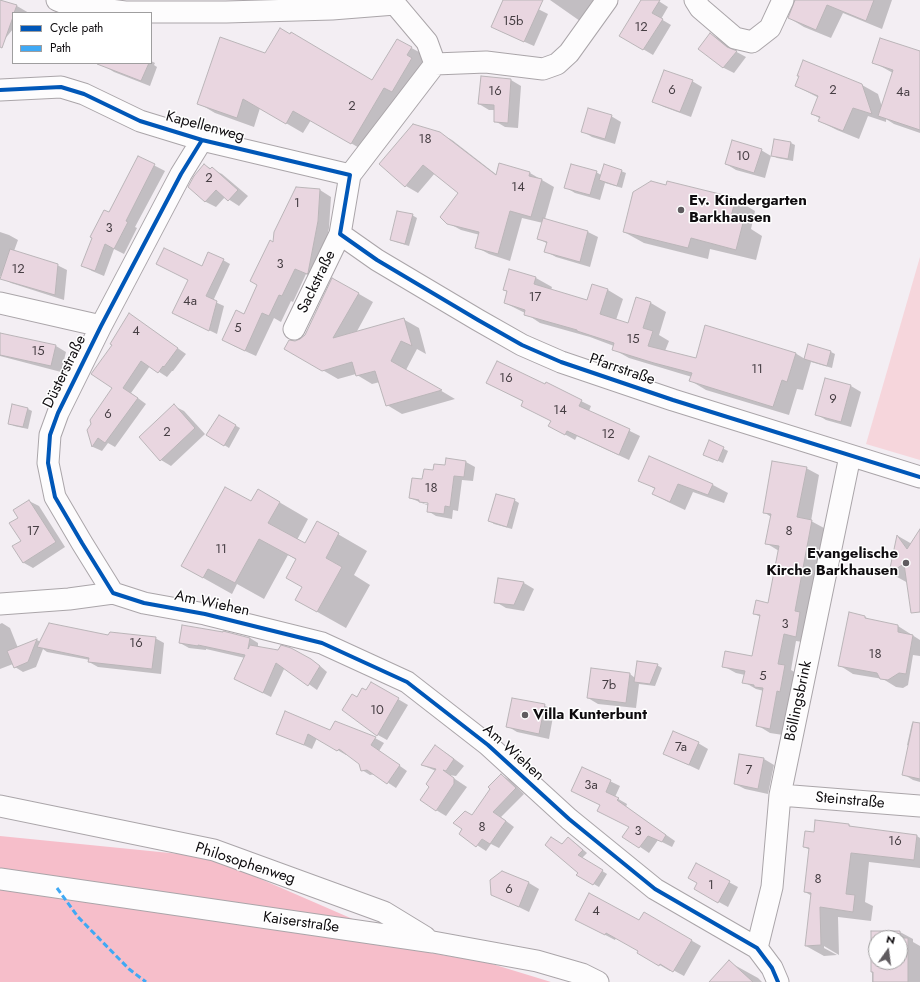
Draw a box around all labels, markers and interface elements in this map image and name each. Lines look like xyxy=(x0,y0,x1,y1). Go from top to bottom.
legend xyxy=(12,12,152,64)
house number: 15b xyxy=(503,14,523,30)
text: Cycle path xyxy=(50,19,103,37)
house number: 12 xyxy=(634,20,648,36)
text: Path xyxy=(50,39,71,57)
house number: 6 xyxy=(668,83,676,99)
house number: 2 xyxy=(829,83,837,99)
house number: 16 xyxy=(488,84,502,100)
house number: 4a xyxy=(896,85,910,101)
house number: 2 xyxy=(348,99,356,115)
street label: Kapellenweg xyxy=(164,108,246,146)
house number: 18 xyxy=(419,132,431,148)
house number: 10 xyxy=(736,149,750,165)
house number: 2 xyxy=(205,171,213,187)
house number: 14 xyxy=(511,180,525,196)
place label: Ev. Kindergarten Barkhausen xyxy=(689,192,807,227)
house number: 1 xyxy=(294,196,300,212)
marker: Ev. Kindergarten Barkhausen xyxy=(676,205,686,215)
house number: 3 xyxy=(105,221,113,237)
street label: Sackstraße xyxy=(294,248,340,316)
house number: 3 xyxy=(276,257,284,273)
house number: 12 xyxy=(11,262,25,278)
house number: 17 xyxy=(529,290,541,306)
house number: 4a xyxy=(183,294,197,310)
house number: 5 xyxy=(234,321,242,337)
house number: 4 xyxy=(132,324,140,340)
house number: 15 xyxy=(626,332,640,348)
street label: Düsterstraße xyxy=(40,333,90,411)
house number: 15 xyxy=(31,344,45,360)
street label: Pfarrstraße xyxy=(587,350,657,390)
house number: 11 xyxy=(751,362,763,378)
house number: 16 xyxy=(499,371,513,387)
house number: 9 xyxy=(829,392,837,408)
house number: 14 xyxy=(553,403,567,419)
house number: 6 xyxy=(104,407,112,423)
house number: 2 xyxy=(163,425,171,441)
house number: 12 xyxy=(601,427,615,443)
house number: 18 xyxy=(425,481,437,497)
house number: 17 xyxy=(27,524,39,540)
house number: 8 xyxy=(785,524,793,540)
house number: 11 xyxy=(215,542,227,558)
place label: Evangelische Kirche Barkhausen xyxy=(766,545,898,580)
marker: Evangelische Kirche Barkhausen xyxy=(901,558,911,568)
street label: Am Wiehen xyxy=(173,587,251,621)
house number: 3 xyxy=(781,617,789,633)
house number: 16 xyxy=(129,636,143,652)
house number: 18 xyxy=(869,647,881,663)
street label: Böllingsbrink xyxy=(782,659,816,743)
house number: 5 xyxy=(759,669,767,685)
house number: 7b xyxy=(602,678,616,694)
house number: 10 xyxy=(370,703,384,719)
place label: Villa Kunterbunt xyxy=(533,706,647,724)
marker: Villa Kunterbunt xyxy=(520,710,530,720)
street label: Am Wiehen xyxy=(479,721,547,785)
house number: 7a xyxy=(675,740,687,756)
house number: 7 xyxy=(746,763,752,779)
house number: 3a xyxy=(584,778,598,794)
street label: Steinstraße xyxy=(815,789,885,813)
house number: 8 xyxy=(478,820,486,836)
house number: 3 xyxy=(634,824,642,840)
house number: 16 xyxy=(888,834,902,850)
street label: Philosophenweg xyxy=(193,839,297,889)
house number: 8 xyxy=(814,872,822,888)
house number: 1 xyxy=(708,878,714,894)
house number: 6 xyxy=(505,882,513,898)
house number: 4 xyxy=(592,904,600,920)
street label: Kaiserstraße xyxy=(262,909,340,937)
north arrow xyxy=(868,930,908,970)
text: N xyxy=(884,931,897,948)

